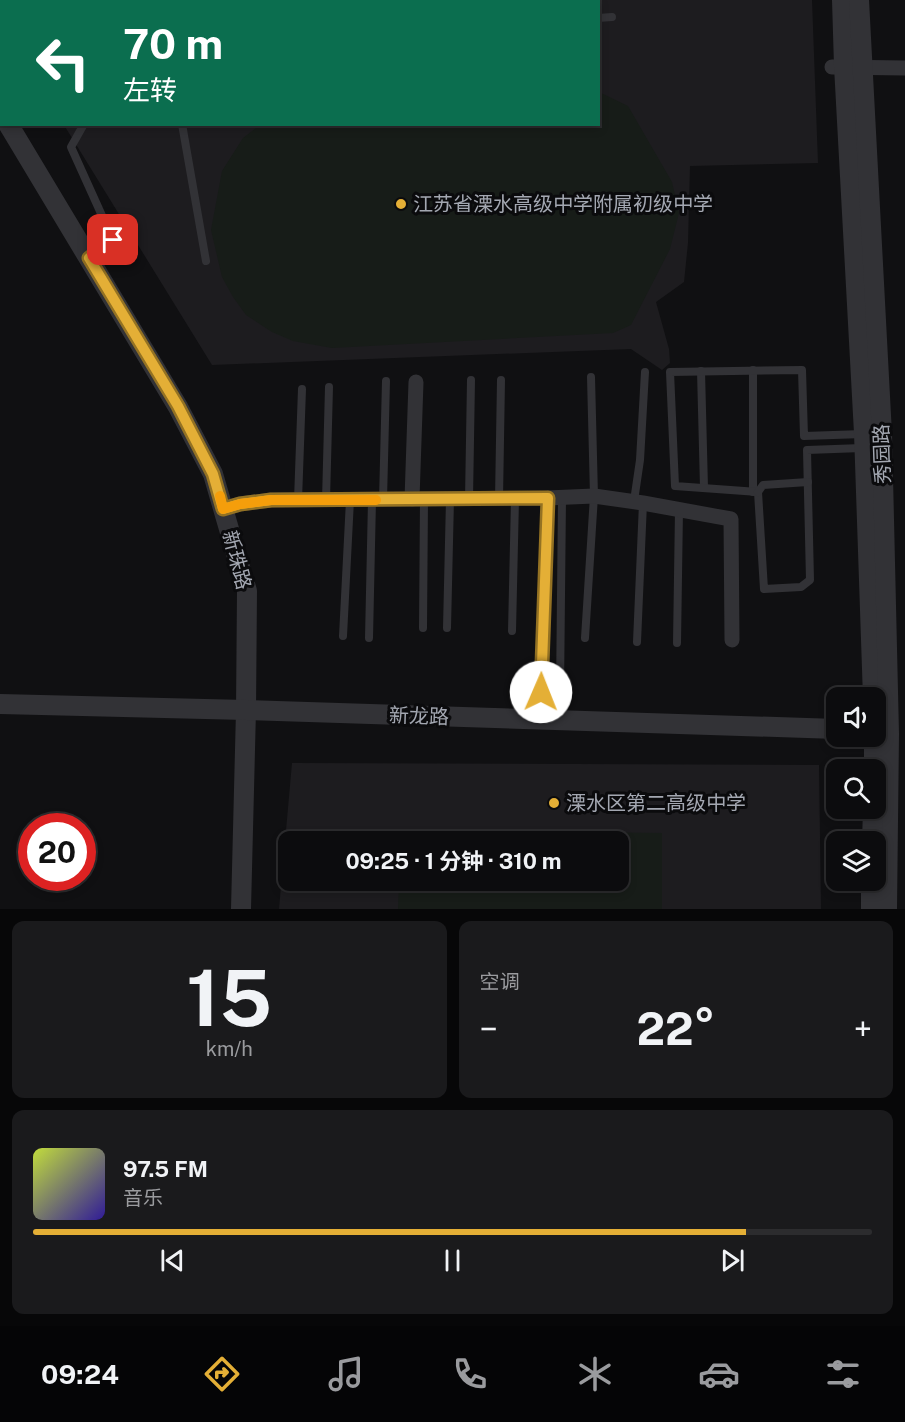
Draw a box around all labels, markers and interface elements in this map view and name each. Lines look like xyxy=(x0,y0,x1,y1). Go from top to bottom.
text: 70 m xyxy=(123,19,223,68)
icon: left xyxy=(24,24,102,102)
text: 左转 xyxy=(123,74,177,106)
place label: 江苏省溧水高级中学附属初级中学 xyxy=(413,192,713,216)
marker: 江苏省溧水高级中学附属初级中学 xyxy=(394,197,408,211)
pin xyxy=(87,214,138,265)
icon: arrive xyxy=(96,223,129,256)
street label: 秀园路 xyxy=(869,424,895,484)
street label: 新珠路 xyxy=(218,528,256,592)
position arrow xyxy=(509,660,573,724)
map controls xyxy=(826,687,886,891)
button: sound xyxy=(826,687,886,747)
street label: 新龙路 xyxy=(389,703,449,729)
button: search xyxy=(826,759,886,819)
place label: 溧水区第二高级中学 xyxy=(566,791,746,815)
marker: 溧水区第二高级中学 xyxy=(547,796,561,810)
speed limit sign: 20 xyxy=(18,813,96,891)
button: layers xyxy=(826,831,886,891)
text: 09:25 · 1 分钟 · 310 m xyxy=(345,848,562,874)
text: 15 xyxy=(186,952,272,1044)
text: 空调 xyxy=(480,970,520,994)
text: 22° xyxy=(637,1002,715,1055)
text: − xyxy=(480,1010,498,1048)
text: + xyxy=(854,1010,872,1048)
text: km/h xyxy=(206,1037,253,1061)
text: 97.5 FM xyxy=(123,1156,208,1182)
text: 音乐 xyxy=(123,1186,163,1210)
icon: previous xyxy=(156,1244,189,1277)
icon: pause xyxy=(436,1244,469,1277)
icon: next xyxy=(716,1244,749,1277)
icon: directions xyxy=(201,1353,243,1395)
icon: music xyxy=(325,1353,367,1395)
icon: phone xyxy=(449,1353,491,1395)
icon: climate xyxy=(574,1353,616,1395)
icon: car xyxy=(698,1353,740,1395)
icon: filters xyxy=(822,1353,864,1395)
text: 09:24 xyxy=(41,1358,119,1390)

